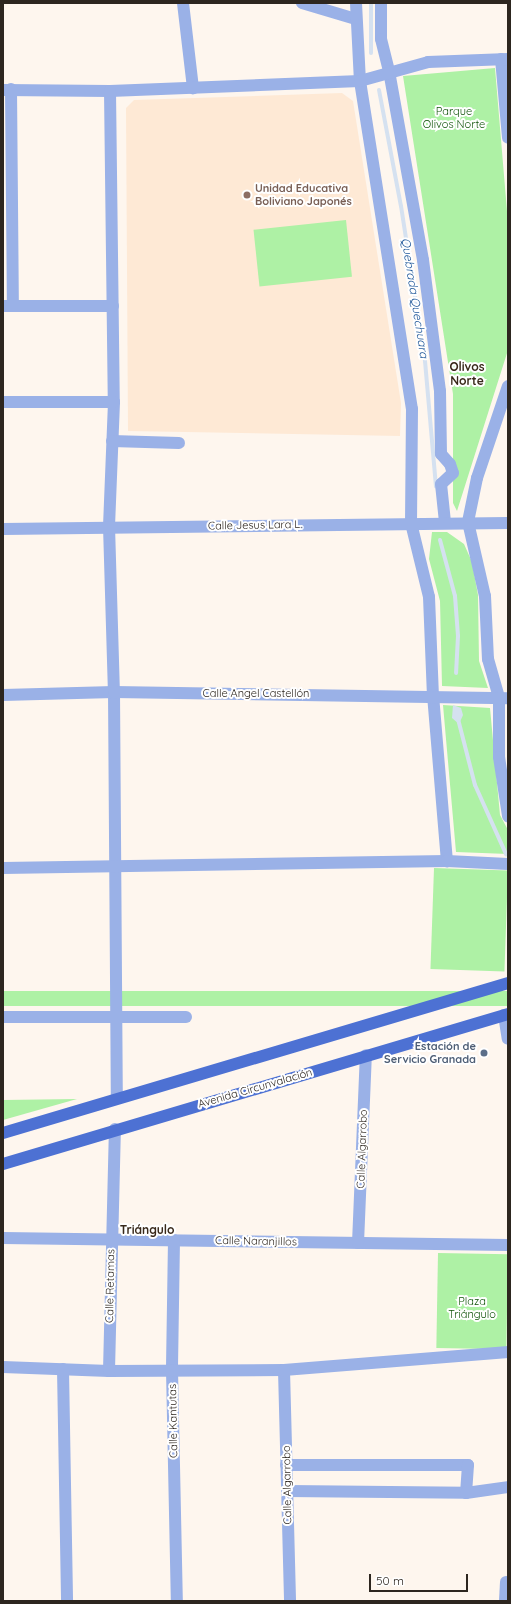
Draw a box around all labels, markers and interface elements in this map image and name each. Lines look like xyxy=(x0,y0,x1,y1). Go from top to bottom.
park label: Parque Olivos Norte xyxy=(423,105,485,131)
place label: Unidad Educativa Boliviano Japonés xyxy=(255,182,352,208)
marker: Unidad Educativa Boliviano Japonés xyxy=(242,190,252,200)
water label: Quebrada Quechuara xyxy=(398,237,432,359)
district label: Olivos Norte xyxy=(449,360,485,388)
street label: Calle Jesus Lara L. xyxy=(208,518,302,532)
street label: Calle Angel Castellón xyxy=(203,686,309,700)
place label: Estación de Servicio Granada xyxy=(384,1040,476,1066)
marker: Estación de Servicio Granada xyxy=(479,1048,489,1058)
street label: Avenida Circunvalación xyxy=(196,1065,314,1111)
street label: Calle Algarrobo xyxy=(354,1109,370,1189)
district label: Triángulo xyxy=(120,1223,174,1237)
street label: Calle Naranjillos xyxy=(215,1234,297,1248)
street label: Calle Retamas xyxy=(103,1249,117,1323)
park label: Plaza Triángulo xyxy=(448,1295,496,1321)
street label: Calle Kantutas xyxy=(166,1384,180,1458)
street label: Calle Algarrobo xyxy=(280,1445,294,1525)
scale bar xyxy=(371,1566,470,1592)
text: 50 m xyxy=(376,1573,404,1588)

